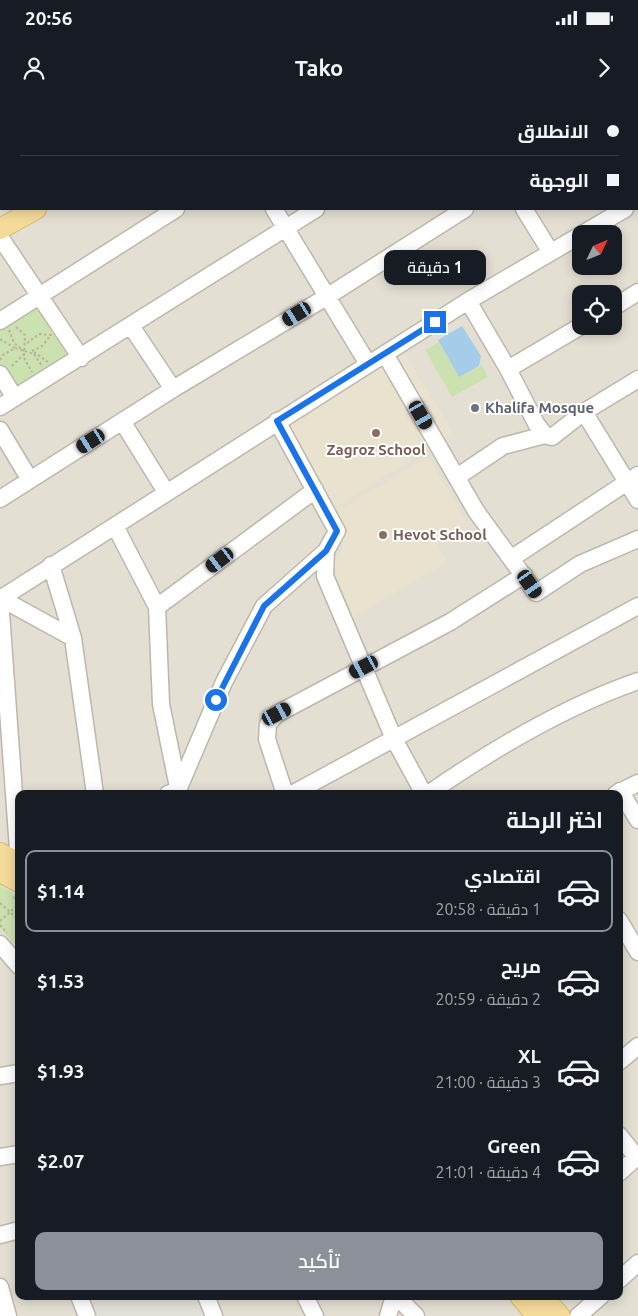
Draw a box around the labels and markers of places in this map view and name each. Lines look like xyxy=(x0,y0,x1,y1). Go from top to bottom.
place label: Khalifa Mosque xyxy=(485,399,594,416)
marker: Khalifa Mosque xyxy=(469,402,481,414)
marker: Zagroz School xyxy=(370,427,382,439)
place label: Zagroz School xyxy=(326,441,426,458)
place label: Hevot School xyxy=(393,526,487,543)
marker: Hevot School xyxy=(377,529,389,541)

